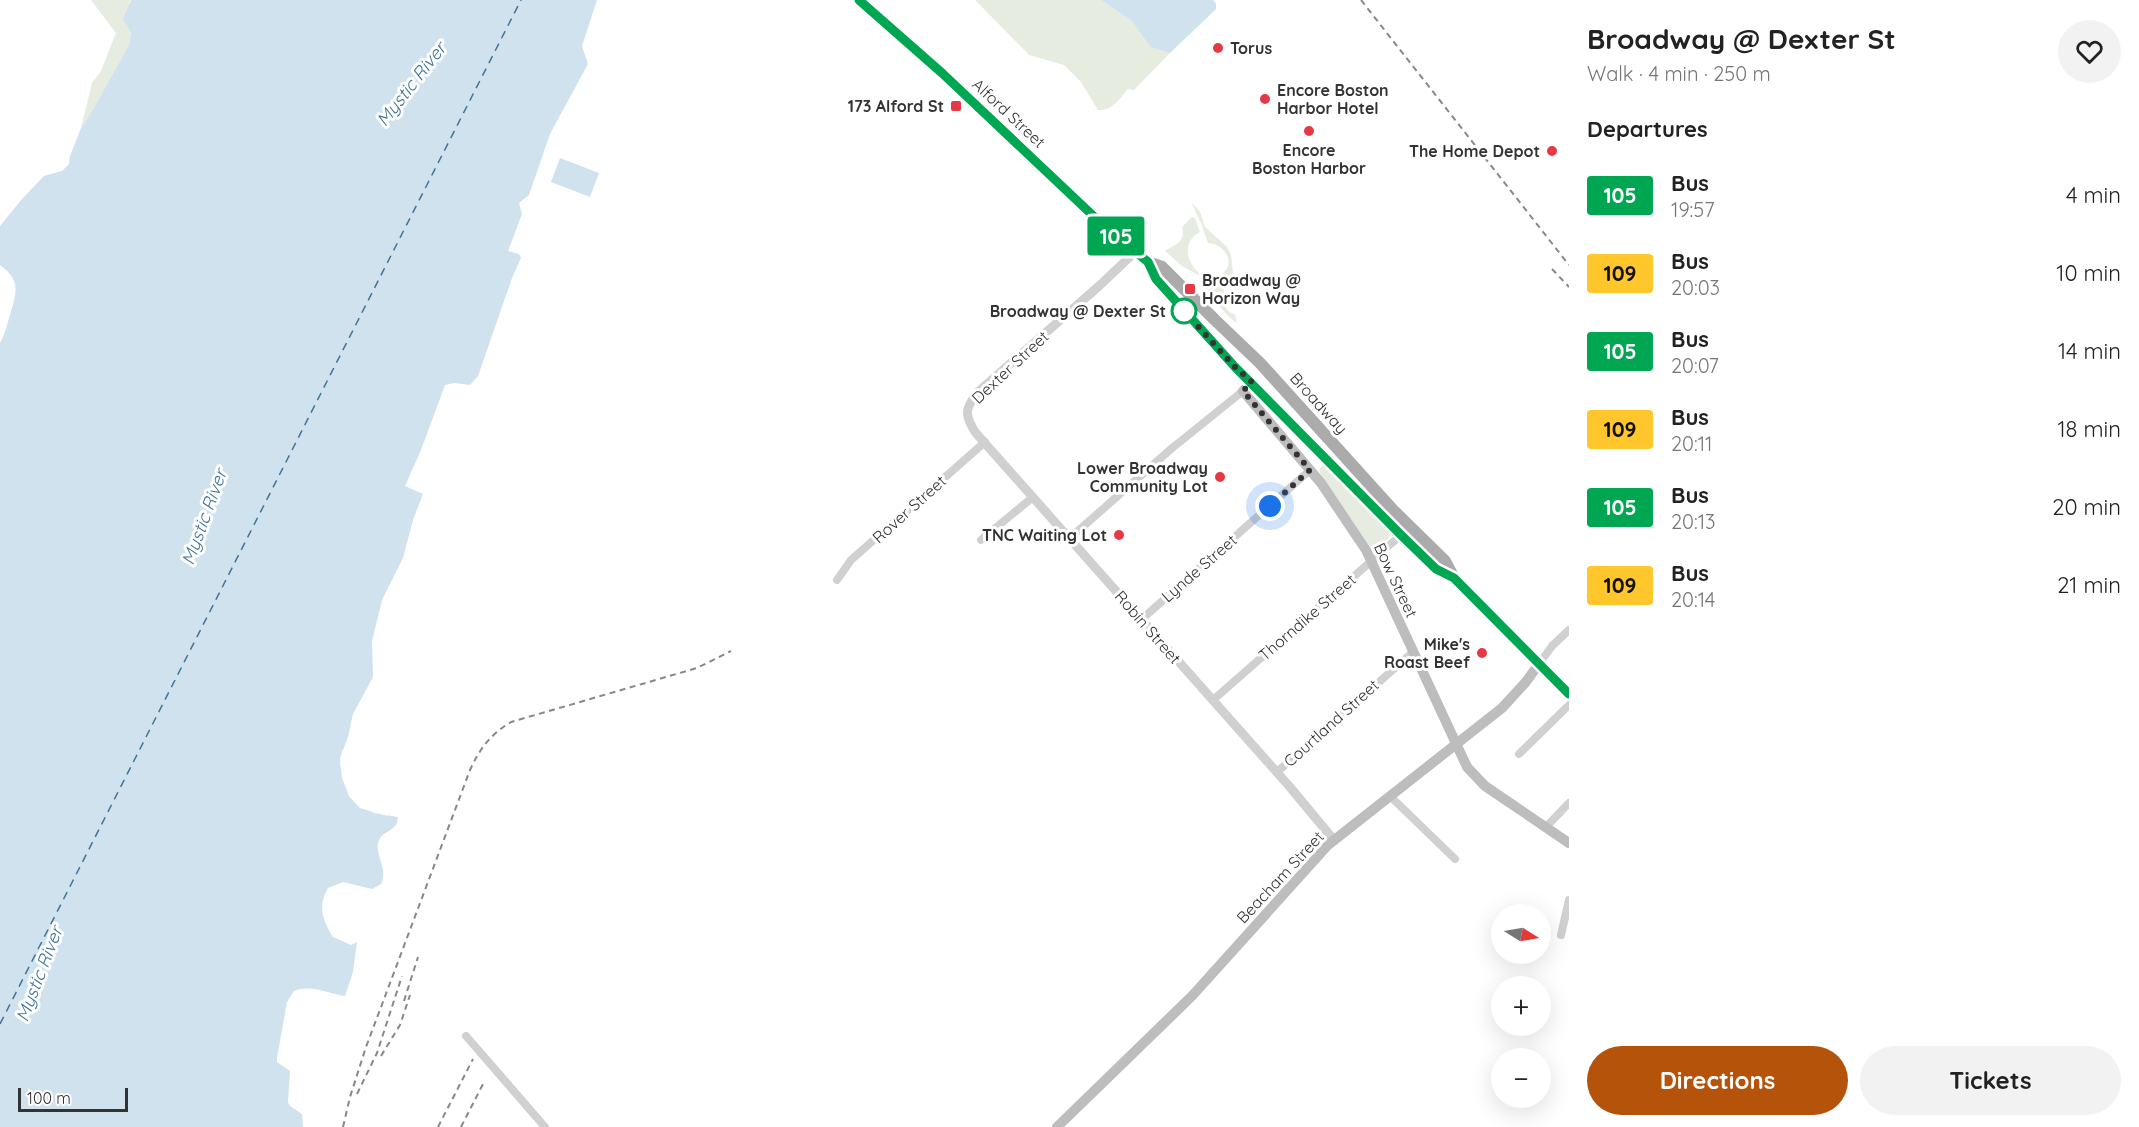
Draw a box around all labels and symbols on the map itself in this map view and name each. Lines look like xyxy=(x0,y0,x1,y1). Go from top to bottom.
water label: Mystic River xyxy=(371,36,452,130)
place label: Torus xyxy=(1230,38,1272,58)
marker: Torus xyxy=(1211,41,1225,55)
street label: Alford Street xyxy=(968,74,1050,152)
place label: Encore Boston Harbor Hotel xyxy=(1277,80,1389,118)
marker: Encore Boston Harbor Hotel xyxy=(1258,92,1272,106)
place label: 173 Alford St xyxy=(848,96,944,116)
marker: 173 Alford St xyxy=(949,99,963,113)
marker: Encore Boston Harbor xyxy=(1302,124,1316,138)
place label: Encore Boston Harbor xyxy=(1252,140,1366,178)
place label: The Home Depot xyxy=(1409,141,1540,161)
marker: The Home Depot xyxy=(1545,144,1559,158)
line badge: 105 xyxy=(1082,216,1150,256)
place label: Broadway @ Horizon Way xyxy=(1202,270,1301,308)
marker: Broadway @ Horizon Way xyxy=(1183,282,1197,296)
marker: Broadway @ Dexter St xyxy=(1171,298,1197,324)
place label: Broadway @ Dexter St xyxy=(990,301,1166,321)
street label: Dexter Street xyxy=(967,326,1053,408)
street label: Broadway xyxy=(1286,368,1352,438)
place label: Lower Broadway Community Lot xyxy=(1077,458,1208,496)
water label: Mystic River xyxy=(176,464,233,568)
marker: Lower Broadway Community Lot xyxy=(1213,470,1227,484)
street label: Rover Street xyxy=(868,471,950,547)
your location xyxy=(1255,491,1285,521)
place label: TNC Waiting Lot xyxy=(982,525,1107,545)
marker: TNC Waiting Lot xyxy=(1112,528,1126,542)
street label: Lynde Street xyxy=(1157,530,1241,606)
street label: Bow Street xyxy=(1370,539,1422,621)
street label: Thorndike Street xyxy=(1254,569,1360,665)
street label: Robin Street xyxy=(1111,586,1185,668)
place label: Mike's Roast Beef xyxy=(1384,634,1470,672)
marker: Mike's Roast Beef xyxy=(1475,646,1489,660)
street label: Courtland Street xyxy=(1279,675,1383,771)
street label: Beacham Street xyxy=(1232,827,1328,927)
north arrow xyxy=(1491,904,1551,964)
water label: Mystic River xyxy=(10,921,68,1025)
scale bar xyxy=(18,1085,128,1112)

